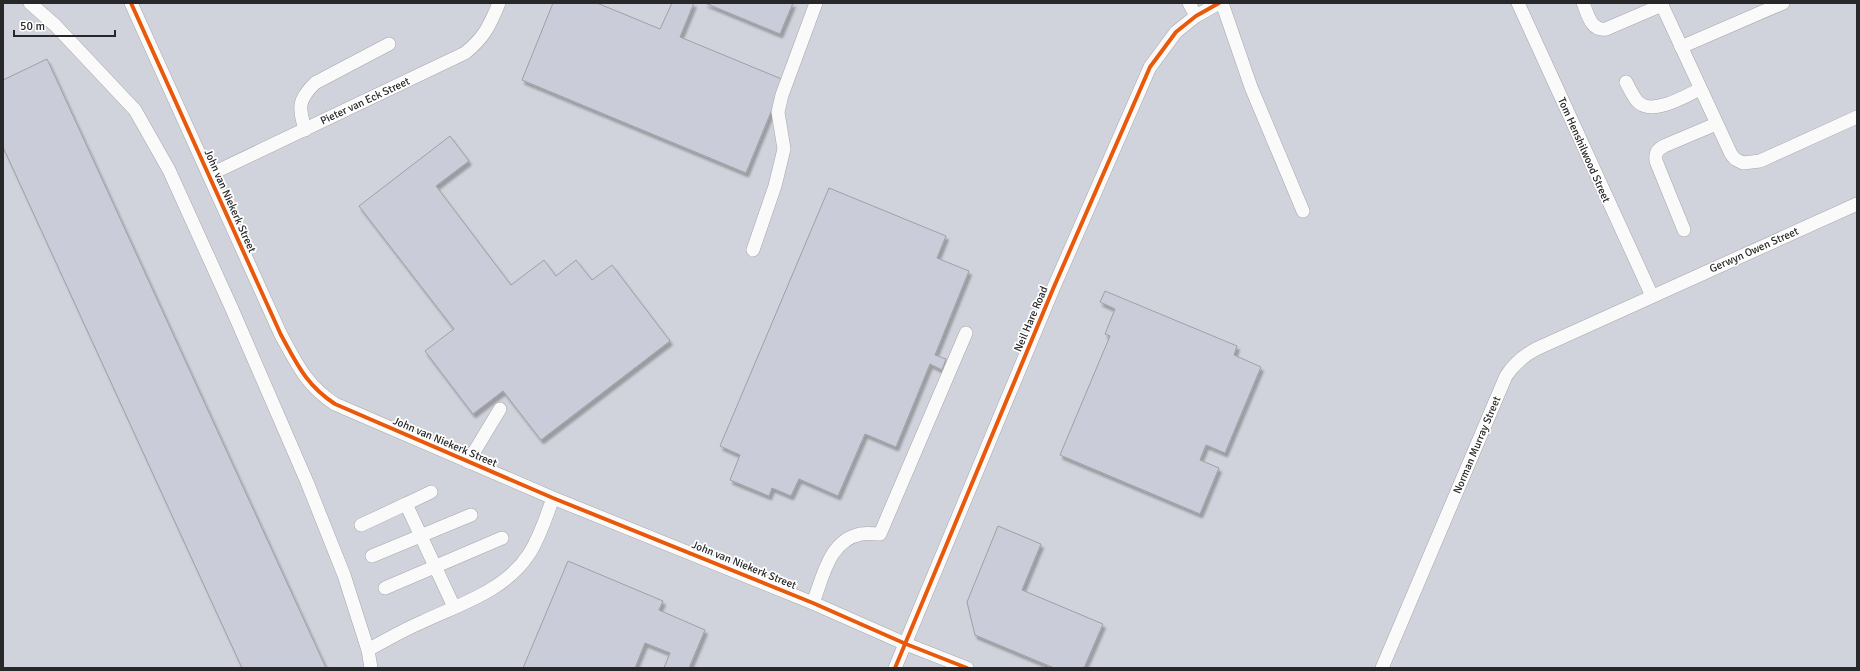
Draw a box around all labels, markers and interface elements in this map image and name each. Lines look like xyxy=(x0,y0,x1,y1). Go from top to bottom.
scale bar xyxy=(14,12,115,38)
text: 50 m xyxy=(20,19,45,34)
street label: Pieter van Eck Street xyxy=(318,74,412,127)
street label: Tom Henshilwood Street xyxy=(1555,96,1613,205)
street label: John van Niekerk Street xyxy=(201,147,259,255)
street label: Gerwyn Owen Street xyxy=(1708,224,1801,275)
street label: Neil Hare Road xyxy=(1011,284,1051,354)
street label: Norman Murray Street xyxy=(1451,394,1503,496)
street label: John van Niekerk Street xyxy=(391,414,499,470)
street label: John van Niekerk Street xyxy=(690,538,798,592)

